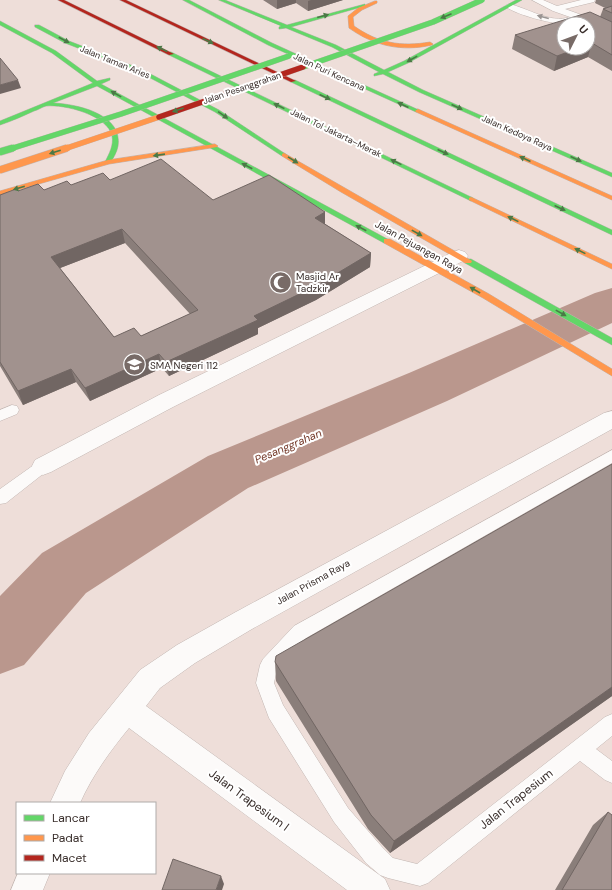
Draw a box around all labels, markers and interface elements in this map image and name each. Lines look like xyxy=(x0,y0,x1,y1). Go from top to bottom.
one-way arrow xyxy=(317,13,329,19)
one-way arrow xyxy=(440,13,452,19)
one-way arrow xyxy=(536,14,548,20)
north arrow xyxy=(556,16,596,56)
text: U xyxy=(576,22,591,37)
one-way arrow xyxy=(58,37,70,43)
one-way arrow xyxy=(202,38,214,44)
street label: Jalan Taman Aries xyxy=(78,42,152,82)
one-way arrow xyxy=(156,46,168,52)
street label: Jalan Puri Kencana xyxy=(291,50,367,94)
one-way arrow xyxy=(406,56,418,63)
street label: Jalan Pesanggrahan xyxy=(201,69,283,107)
one-way arrow xyxy=(110,91,122,98)
one-way arrow xyxy=(320,94,331,100)
one-way arrow xyxy=(397,102,408,108)
one-way arrow xyxy=(273,103,285,109)
one-way arrow xyxy=(451,104,463,110)
street label: Jalan Tol Jakarta–Merak xyxy=(288,106,384,160)
one-way arrow xyxy=(172,108,184,114)
one-way arrow xyxy=(218,111,228,119)
street label: Jalan Kedoya Raya xyxy=(480,112,554,154)
one-way arrow xyxy=(49,149,61,155)
one-way arrow xyxy=(437,149,448,155)
one-way arrow xyxy=(153,152,165,158)
one-way arrow xyxy=(519,156,531,162)
one-way arrow xyxy=(570,156,582,162)
one-way arrow xyxy=(287,157,299,164)
one-way arrow xyxy=(390,159,402,166)
one-way arrow xyxy=(241,163,253,169)
one-way arrow xyxy=(13,185,25,191)
one-way arrow xyxy=(554,205,566,211)
one-way arrow xyxy=(507,216,519,222)
street label: Jalan Pejuangan Raya xyxy=(373,217,465,277)
one-way arrow xyxy=(355,224,367,231)
one-way arrow xyxy=(412,230,423,236)
one-way arrow xyxy=(574,248,586,254)
mosque icon: Masjid Ar Tadzkir xyxy=(267,269,293,295)
place label: Masjid Ar Tadzkir xyxy=(296,270,339,295)
one-way arrow xyxy=(469,287,481,294)
one-way arrow xyxy=(555,310,567,317)
school or university icon: SMA Negeri 112 xyxy=(122,352,148,378)
place label: SMA Negeri 112 xyxy=(150,359,218,372)
water label: Pesanggrahan xyxy=(252,426,324,466)
street label: Jalan Prisma Raya xyxy=(274,556,352,608)
street label: Jalan Trapesium I xyxy=(206,765,292,835)
street label: Jalan Trapesium xyxy=(476,765,556,833)
legend xyxy=(16,802,156,874)
text: Lancar xyxy=(52,810,90,826)
text: Padat xyxy=(52,830,84,846)
text: Macet xyxy=(52,850,87,866)

